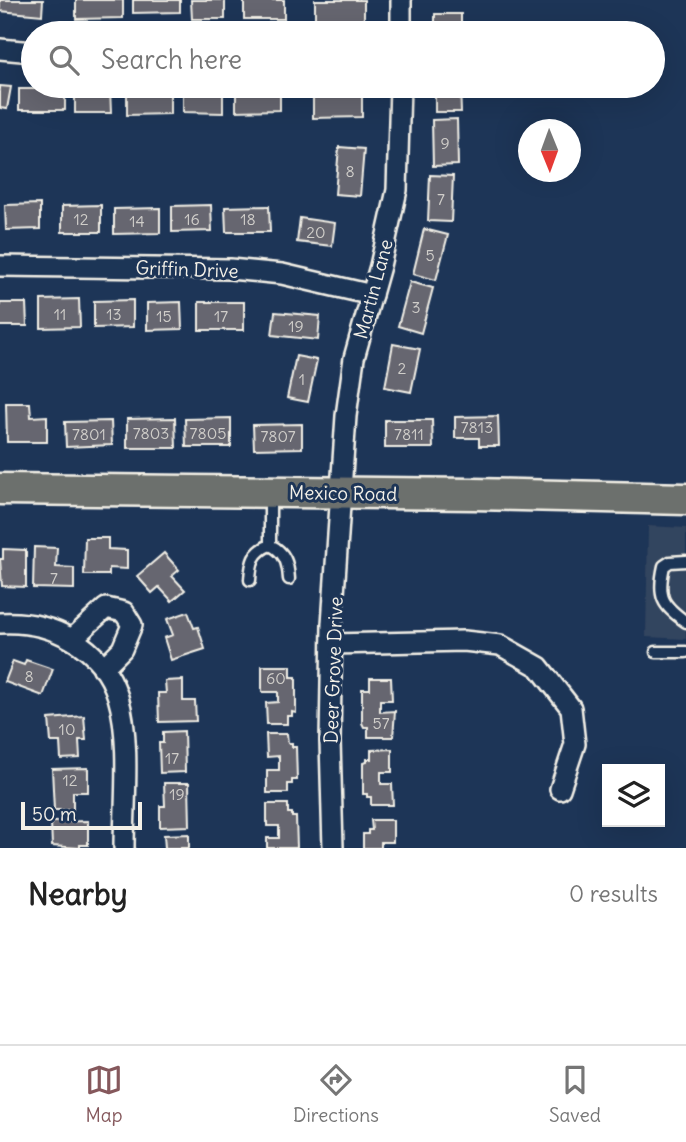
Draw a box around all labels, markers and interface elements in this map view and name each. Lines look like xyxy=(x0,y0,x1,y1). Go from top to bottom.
search box xyxy=(21,21,665,98)
icon: search xyxy=(45,41,83,79)
text: Search here xyxy=(101,43,242,76)
north arrow xyxy=(518,119,581,182)
house number: 9 xyxy=(440,133,450,153)
house number: 8 xyxy=(345,161,355,181)
house number: 7 xyxy=(437,189,445,209)
house number: 12 xyxy=(73,209,89,229)
house number: 16 xyxy=(184,209,200,229)
house number: 18 xyxy=(240,209,256,229)
house number: 14 xyxy=(129,211,145,231)
house number: 20 xyxy=(306,222,326,242)
street label: Martin Lane xyxy=(348,236,398,342)
house number: 5 xyxy=(425,245,435,265)
street label: Griffin Drive xyxy=(135,255,239,283)
house number: 3 xyxy=(411,297,421,317)
house number: 11 xyxy=(54,304,66,324)
house number: 13 xyxy=(106,304,122,324)
house number: 15 xyxy=(156,306,172,326)
house number: 17 xyxy=(214,306,228,326)
house number: 19 xyxy=(288,316,304,336)
house number: 2 xyxy=(398,358,407,378)
house number: 1 xyxy=(299,369,305,389)
house number: 7813 xyxy=(461,417,493,437)
house number: 7803 xyxy=(133,423,169,443)
house number: 7805 xyxy=(190,423,226,443)
house number: 7801 xyxy=(72,424,106,444)
house number: 7811 xyxy=(394,424,424,444)
house number: 7807 xyxy=(260,426,296,446)
street label: Mexico Road xyxy=(289,480,397,506)
house number: 7 xyxy=(50,568,58,588)
street label: Deer Grove Drive xyxy=(318,596,348,744)
house number: 8 xyxy=(24,666,34,686)
house number: 60 xyxy=(266,668,286,688)
house number: 57 xyxy=(372,713,390,733)
house number: 10 xyxy=(59,719,75,739)
house number: 17 xyxy=(165,748,179,768)
map controls xyxy=(602,764,665,827)
button: layers xyxy=(602,764,665,827)
house number: 12 xyxy=(62,770,78,790)
house number: 19 xyxy=(169,784,185,804)
scale bar xyxy=(21,799,142,831)
text: 50 m xyxy=(32,802,77,826)
text: Nearby xyxy=(28,875,128,913)
text: 0 results xyxy=(569,879,658,908)
tab: Map xyxy=(85,1061,123,1127)
tab: Directions xyxy=(293,1061,379,1127)
tab: Saved xyxy=(549,1061,601,1127)

